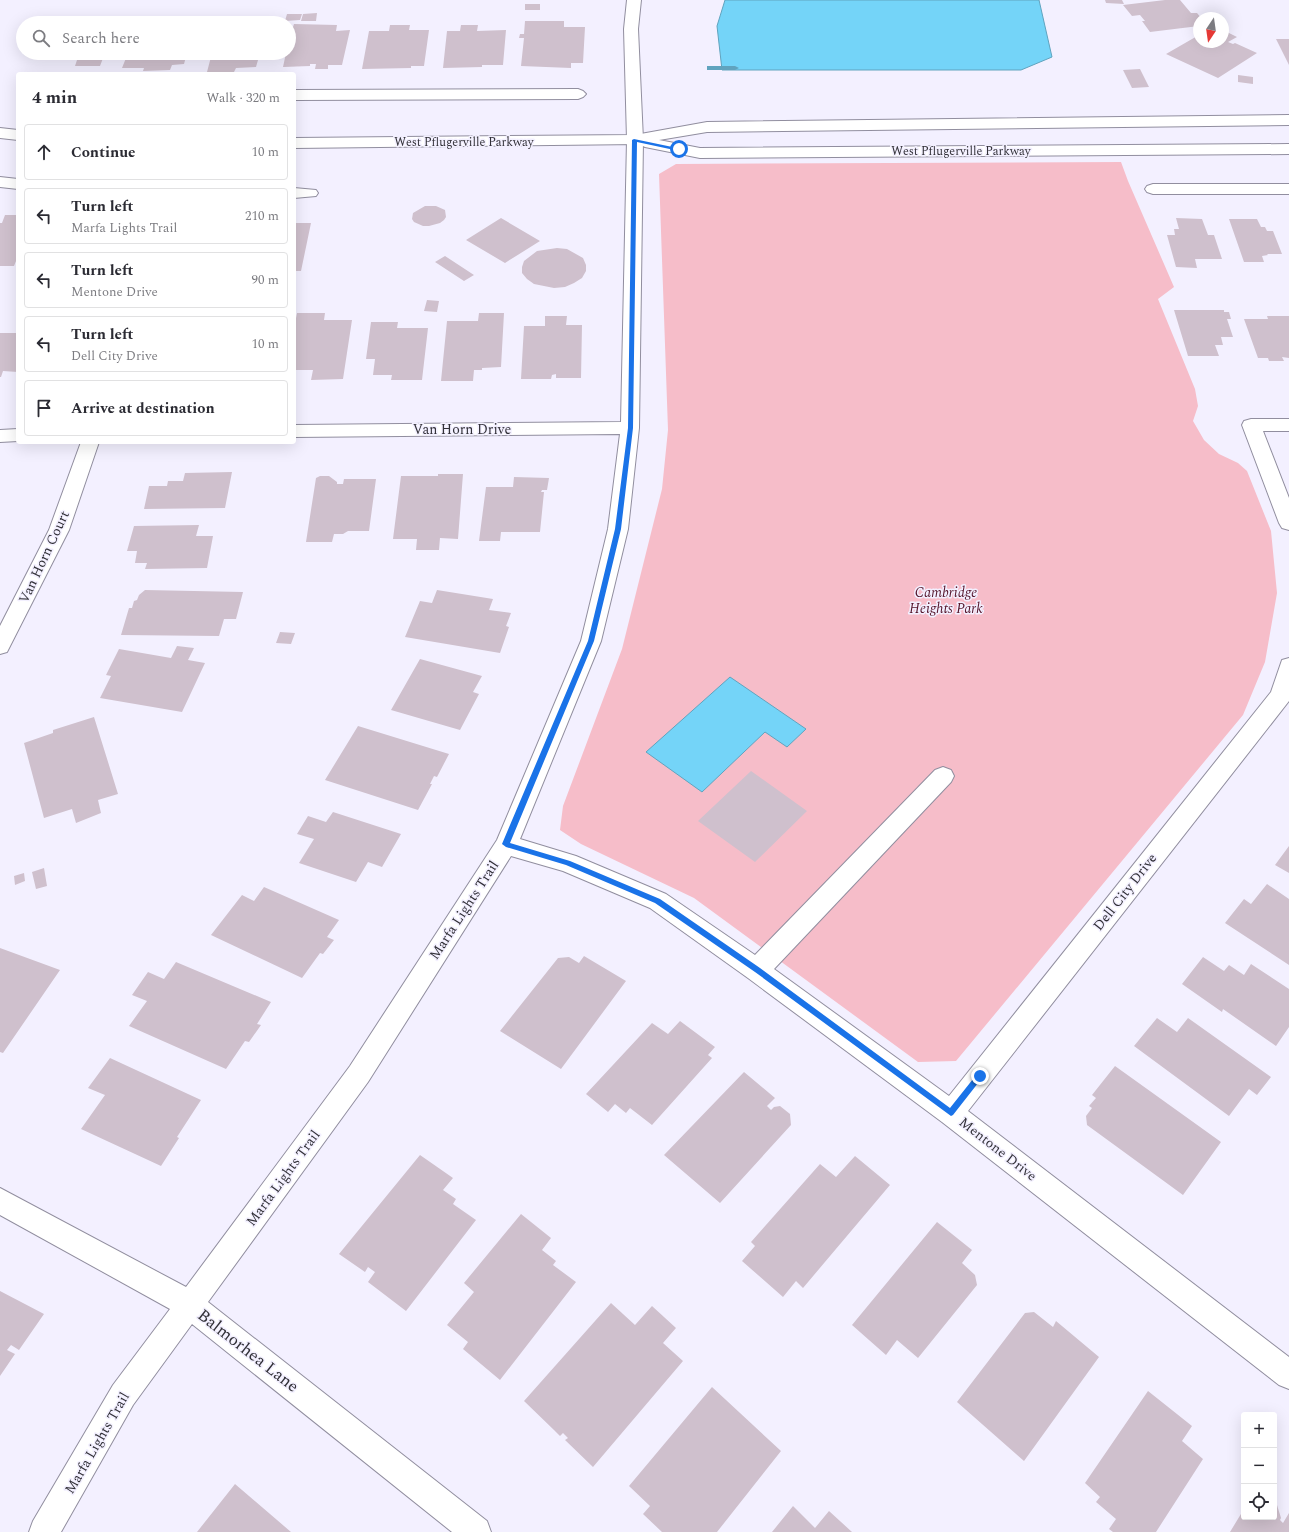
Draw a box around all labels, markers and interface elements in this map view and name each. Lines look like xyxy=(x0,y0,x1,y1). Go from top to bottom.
north arrow xyxy=(1193,12,1229,48)
search box xyxy=(16,16,296,60)
icon: search xyxy=(30,27,52,49)
text: Search here xyxy=(62,27,140,50)
text: 4 min xyxy=(32,85,77,111)
text: Walk · 320 m xyxy=(206,88,280,108)
street label: West Pflugerville Parkway xyxy=(394,133,535,152)
route start xyxy=(670,140,688,158)
icon: ahead xyxy=(33,141,55,163)
text: Continue xyxy=(71,141,136,164)
text: 10 m xyxy=(252,142,279,162)
street label: West Pflugerville Parkway xyxy=(891,142,1032,161)
text: Turn left xyxy=(71,195,133,218)
icon: left xyxy=(33,205,55,227)
text: 210 m xyxy=(245,206,279,226)
text: Marfa Lights Trail xyxy=(71,218,177,238)
text: Turn left xyxy=(71,259,133,282)
icon: left xyxy=(33,269,55,291)
text: 90 m xyxy=(252,270,279,290)
text: Mentone Drive xyxy=(71,282,158,302)
text: Turn left xyxy=(71,323,133,346)
icon: left xyxy=(33,333,55,355)
text: 10 m xyxy=(252,334,279,354)
text: Dell City Drive xyxy=(71,346,158,366)
icon: arrive xyxy=(33,397,55,419)
text: Arrive at destination xyxy=(71,397,215,420)
street label: Van Horn Drive xyxy=(413,419,511,440)
street label: Van Horn Court xyxy=(13,507,75,607)
park label: Cambridge Heights Park xyxy=(909,582,983,619)
street label: Dell City Drive xyxy=(1088,849,1162,935)
street label: Marfa Lights Trail xyxy=(424,856,504,964)
route end xyxy=(971,1067,989,1085)
street label: Mentone Drive xyxy=(955,1112,1042,1186)
street label: Marfa Lights Trail xyxy=(241,1125,325,1231)
street label: Balmorhea Lane xyxy=(192,1303,304,1399)
street label: Marfa Lights Trail xyxy=(59,1388,135,1498)
map controls xyxy=(1241,1412,1277,1520)
button: + xyxy=(1241,1412,1277,1448)
button: − xyxy=(1241,1448,1277,1484)
button: locate xyxy=(1241,1484,1277,1520)

